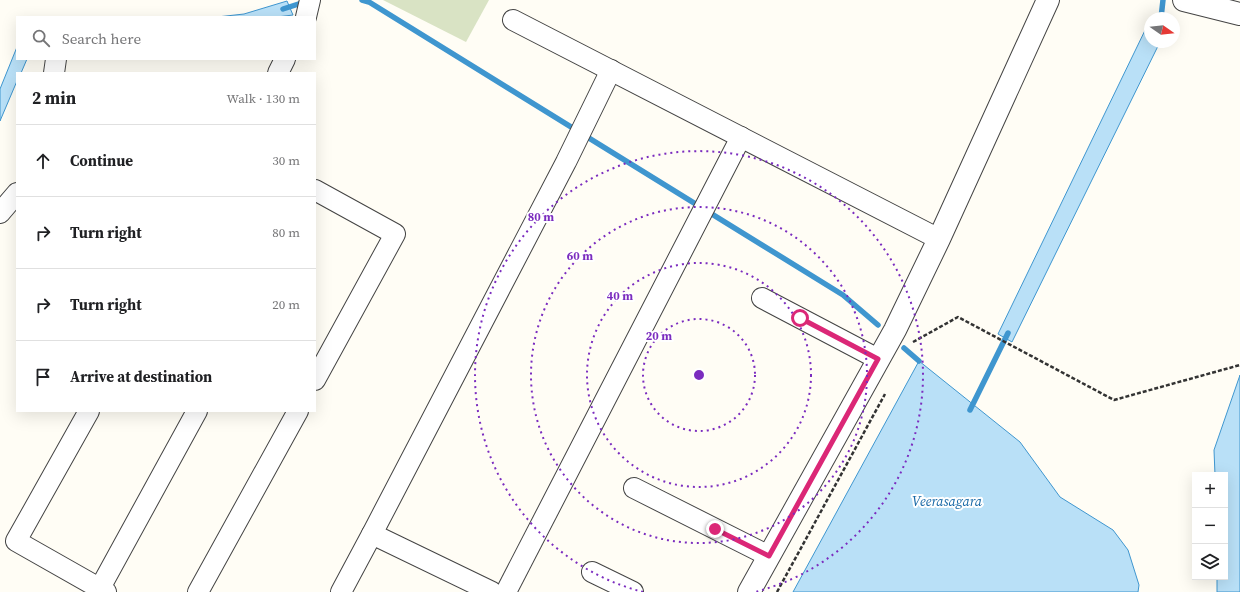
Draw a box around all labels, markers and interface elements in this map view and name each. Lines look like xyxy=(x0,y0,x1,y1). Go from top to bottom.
north arrow xyxy=(1144,12,1180,48)
search box xyxy=(16,16,316,60)
icon: search xyxy=(30,27,52,49)
text: Search here xyxy=(62,28,141,49)
text: 2 min xyxy=(32,86,76,110)
text: Walk · 130 m xyxy=(227,90,300,107)
icon: ahead xyxy=(32,150,54,172)
text: Continue xyxy=(70,150,133,171)
text: 30 m xyxy=(272,152,300,169)
text: 80 m xyxy=(528,209,554,225)
icon: right xyxy=(32,222,54,244)
text: Turn right xyxy=(70,222,142,243)
text: 80 m xyxy=(272,224,300,241)
text: 60 m xyxy=(567,248,593,264)
text: 40 m xyxy=(607,288,633,304)
icon: right xyxy=(32,294,54,316)
text: Turn right xyxy=(70,294,142,315)
text: 20 m xyxy=(272,296,300,313)
route start xyxy=(791,309,809,327)
text: 20 m xyxy=(646,328,672,344)
icon: arrive xyxy=(32,366,54,388)
text: Arrive at destination xyxy=(70,366,212,387)
centre of rings xyxy=(692,368,706,382)
map controls xyxy=(1192,472,1228,580)
button: + xyxy=(1192,472,1228,508)
water label: Veerasagara xyxy=(912,491,983,511)
button: − xyxy=(1192,508,1228,544)
route end xyxy=(706,520,724,538)
button: layers xyxy=(1192,544,1228,580)

